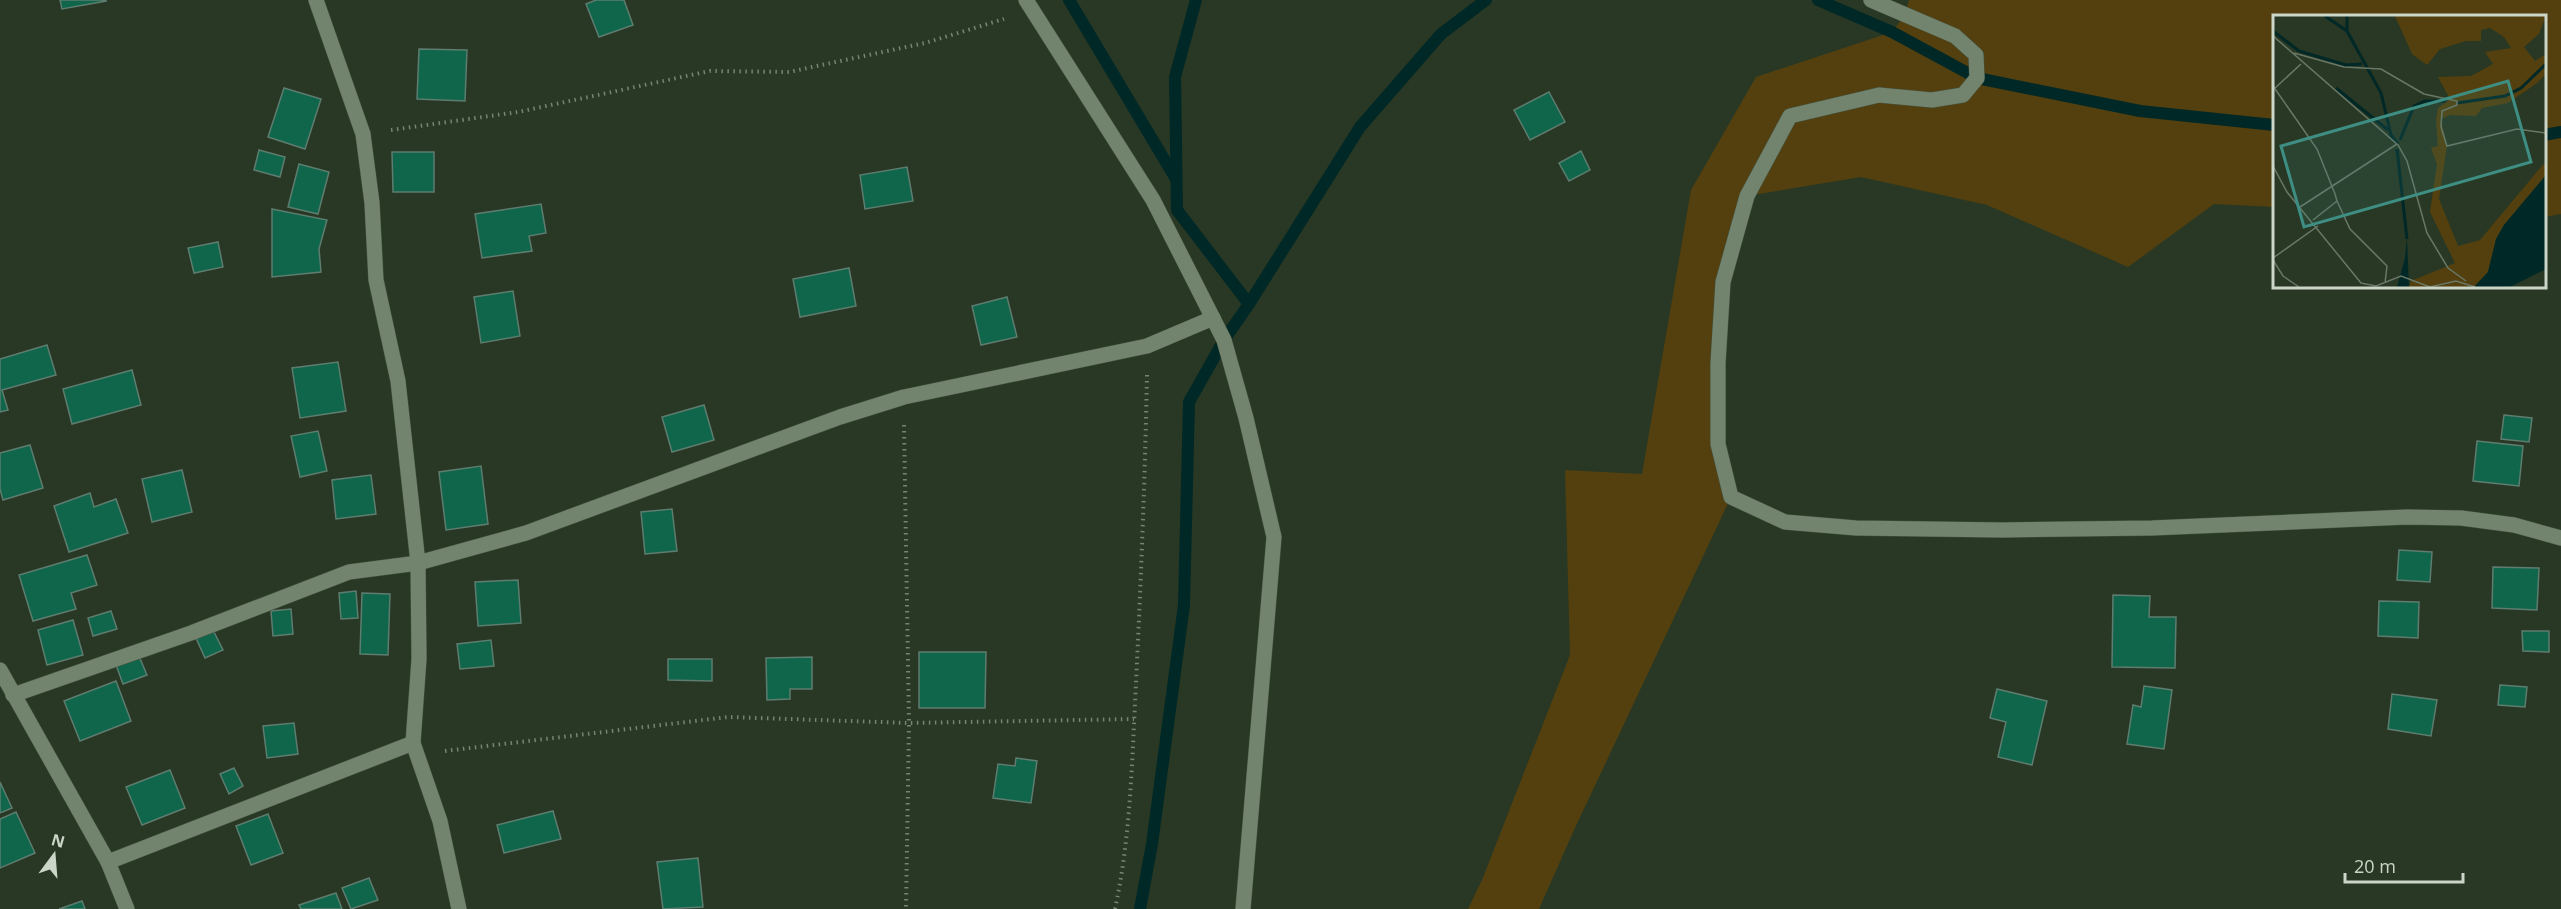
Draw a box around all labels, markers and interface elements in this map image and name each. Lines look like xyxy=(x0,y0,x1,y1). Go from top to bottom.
inset map xyxy=(2273,15,2546,288)
north arrow xyxy=(24,825,84,885)
text: N xyxy=(49,828,67,853)
scale bar xyxy=(2345,846,2464,884)
text: 20 m xyxy=(2354,854,2396,878)

